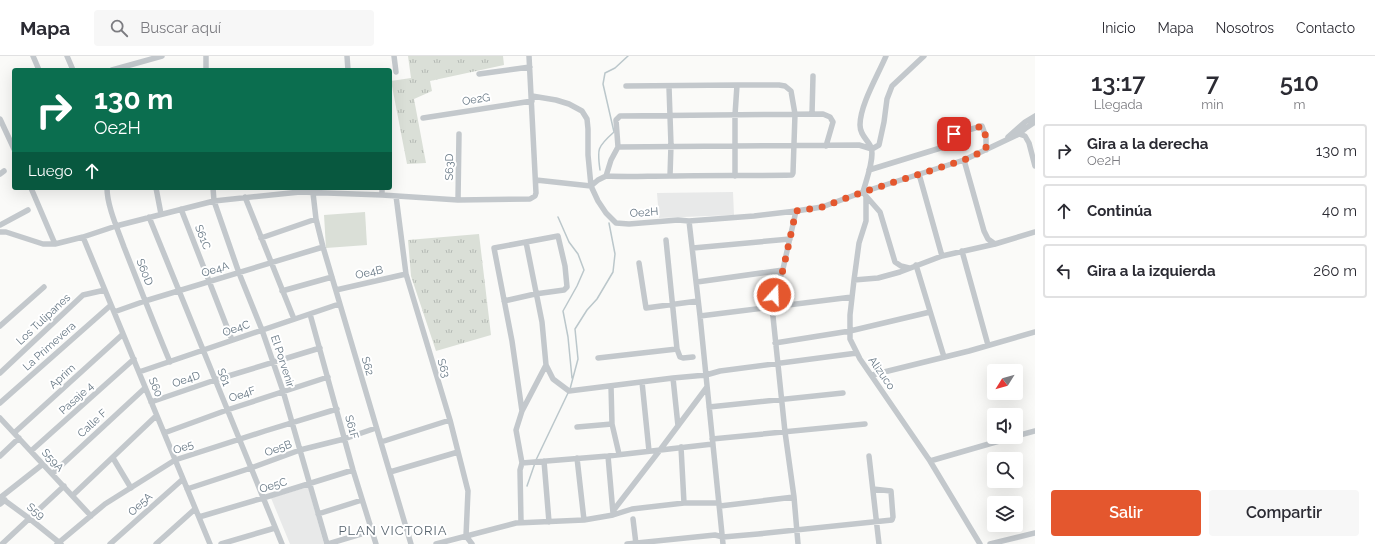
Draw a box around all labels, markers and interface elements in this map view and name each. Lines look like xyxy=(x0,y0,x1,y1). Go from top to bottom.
search box xyxy=(94,10,374,46)
text: Mapa xyxy=(20,17,70,39)
icon: search xyxy=(108,17,130,39)
text: Buscar aquí xyxy=(140,19,221,37)
text: Inicio xyxy=(1102,20,1135,36)
text: Mapa xyxy=(1157,20,1194,36)
text: Nosotros xyxy=(1216,20,1274,36)
text: Contacto xyxy=(1296,20,1355,36)
text: 13:17 xyxy=(1091,68,1145,97)
text: 7 xyxy=(1206,68,1219,97)
text: 510 xyxy=(1280,68,1319,97)
text: 130 m xyxy=(94,83,173,116)
icon: right xyxy=(28,84,80,136)
street label: Oe2G xyxy=(461,91,491,108)
text: Llegada xyxy=(1094,97,1143,112)
text: min xyxy=(1201,97,1224,112)
text: m xyxy=(1293,97,1305,112)
text: Oe2H xyxy=(94,117,141,138)
pin xyxy=(937,117,971,151)
icon: arrive xyxy=(943,123,965,145)
text: Gira a la derecha xyxy=(1087,135,1208,153)
icon: right xyxy=(1053,140,1075,162)
text: 130 m xyxy=(1316,142,1357,160)
street label: S63D xyxy=(443,153,456,181)
text: Oe2H xyxy=(1087,153,1121,168)
icon: ahead xyxy=(81,160,103,182)
text: Luego xyxy=(28,162,73,180)
icon: ahead xyxy=(1053,200,1075,222)
text: Continúa xyxy=(1087,202,1152,220)
text: 40 m xyxy=(1322,202,1357,220)
street label: Oe2H xyxy=(629,205,659,220)
street label: S61C xyxy=(192,223,213,252)
street label: S60D xyxy=(133,257,156,288)
street label: Oe4A xyxy=(200,259,231,280)
icon: left xyxy=(1053,260,1075,282)
text: Gira a la izquierda xyxy=(1087,262,1216,280)
text: 260 m xyxy=(1313,262,1357,280)
street label: Oe4B xyxy=(354,263,384,282)
position arrow xyxy=(753,274,795,316)
street label: Los Tulipanes xyxy=(14,291,73,348)
street label: Oe4C xyxy=(221,318,252,339)
street label: La Primevera xyxy=(20,319,78,374)
street label: El Porvenir xyxy=(268,333,297,389)
street label: Alizuco xyxy=(866,354,898,393)
street label: S62 xyxy=(359,355,377,377)
street label: S63 xyxy=(435,357,453,379)
street label: Aprim xyxy=(47,361,78,391)
north arrow xyxy=(987,364,1023,400)
map controls xyxy=(987,364,1023,532)
street label: S61 xyxy=(214,366,233,388)
street label: Oe4D xyxy=(171,369,202,390)
street label: S60 xyxy=(146,375,165,399)
street label: Pasaje 4 xyxy=(56,380,96,417)
street label: Oe4F xyxy=(227,384,258,405)
street label: Calle F xyxy=(75,406,110,440)
button: sound xyxy=(987,408,1023,444)
street label: S61F xyxy=(342,414,361,441)
street label: Oe5 xyxy=(171,438,195,457)
street label: Oe5B xyxy=(263,438,294,459)
street label: S59A xyxy=(39,446,67,475)
button: search xyxy=(987,452,1023,488)
street label: Oe5C xyxy=(258,475,289,496)
street label: Oe5A xyxy=(126,490,156,519)
button: Salir xyxy=(1051,490,1201,536)
button: Compartir xyxy=(1209,490,1359,536)
button: layers xyxy=(987,496,1023,532)
street label: S59 xyxy=(24,500,47,522)
district label: PLAN VICTORIA xyxy=(338,523,448,538)

